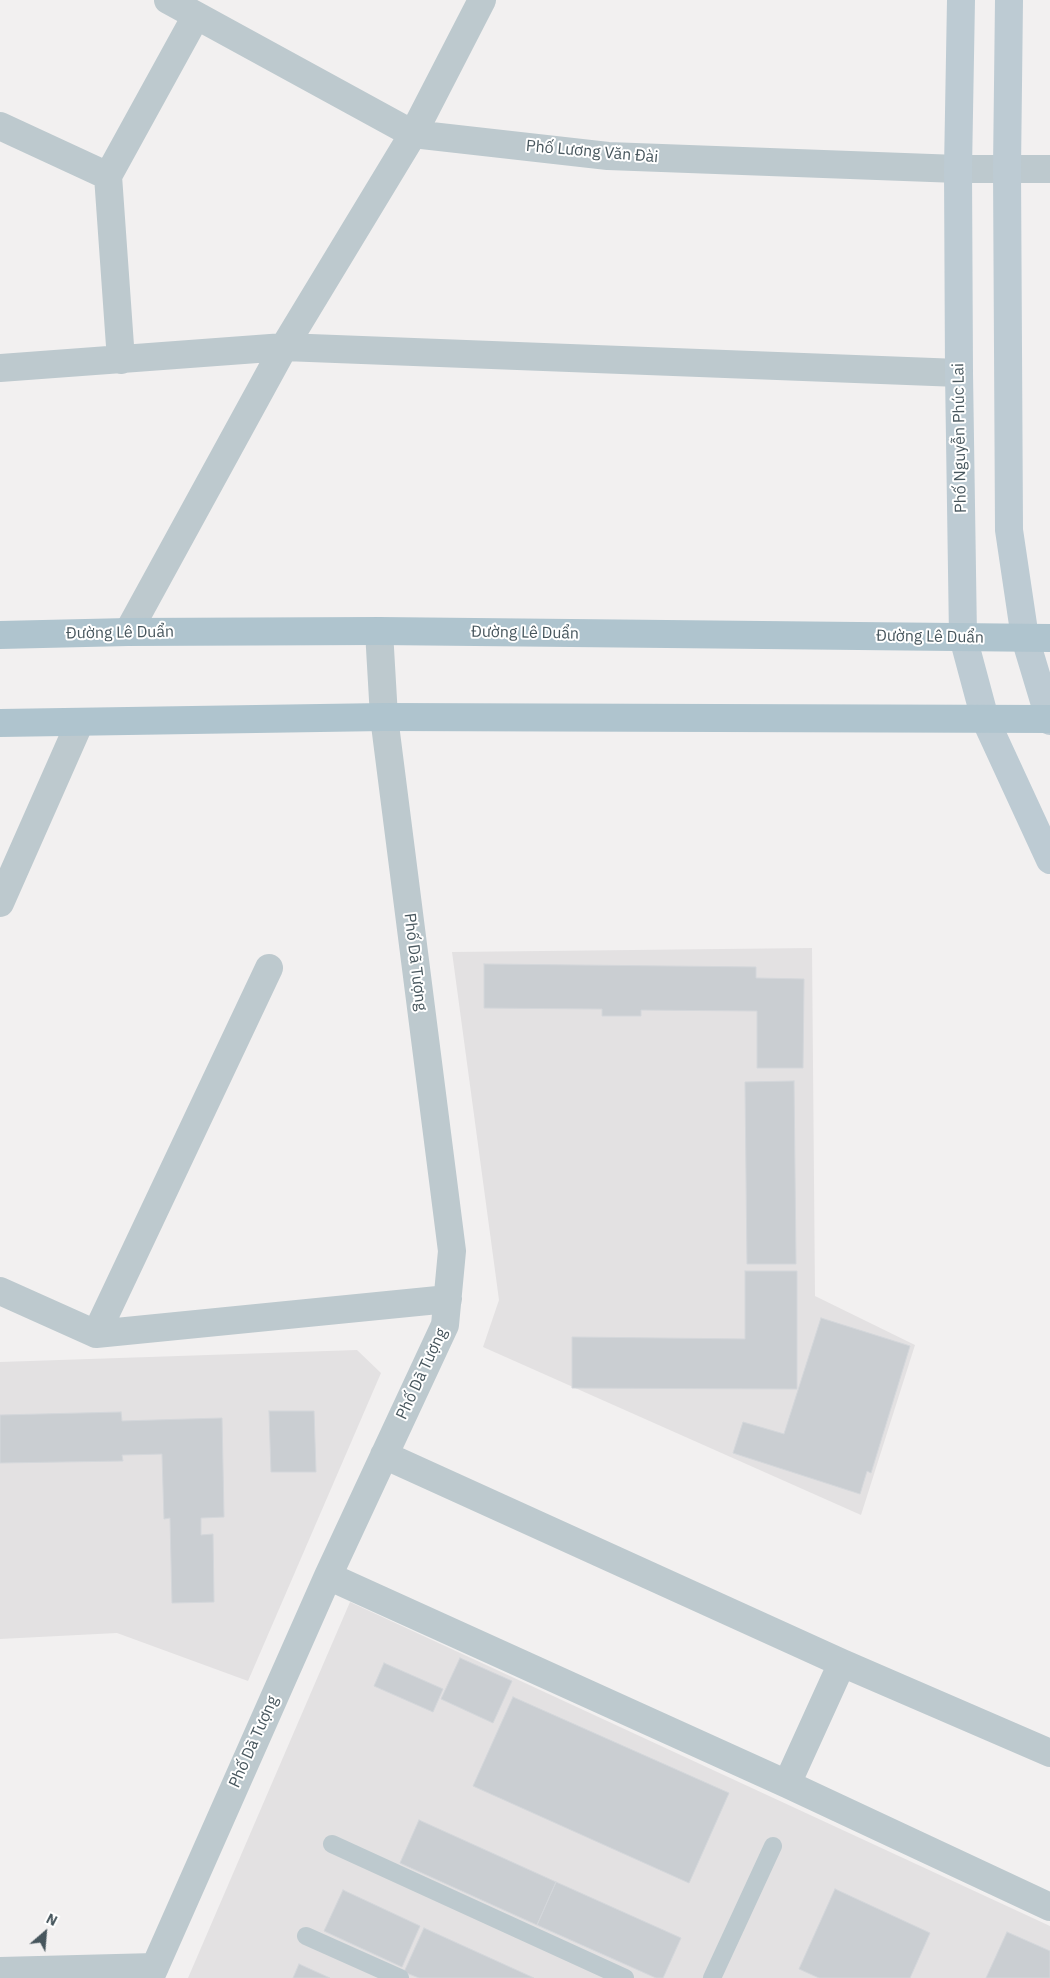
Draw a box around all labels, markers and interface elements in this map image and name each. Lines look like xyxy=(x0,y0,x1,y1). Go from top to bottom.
street label: Phố Lương Văn Đài xyxy=(525,137,659,167)
street label: Phố Nguyễn Phúc Lai xyxy=(949,363,971,513)
street label: Đường Lê Duẩn xyxy=(66,622,174,644)
street label: Đường Lê Duẩn xyxy=(471,622,579,644)
street label: Đường Lê Duẩn xyxy=(876,626,984,648)
street label: Phố Dã Tượng xyxy=(399,912,431,1012)
street label: Phố Dã Tượng xyxy=(392,1325,452,1423)
street label: Phố Dã Tượng xyxy=(225,1693,283,1791)
north arrow xyxy=(20,1908,70,1958)
text: N xyxy=(43,1909,60,1930)

